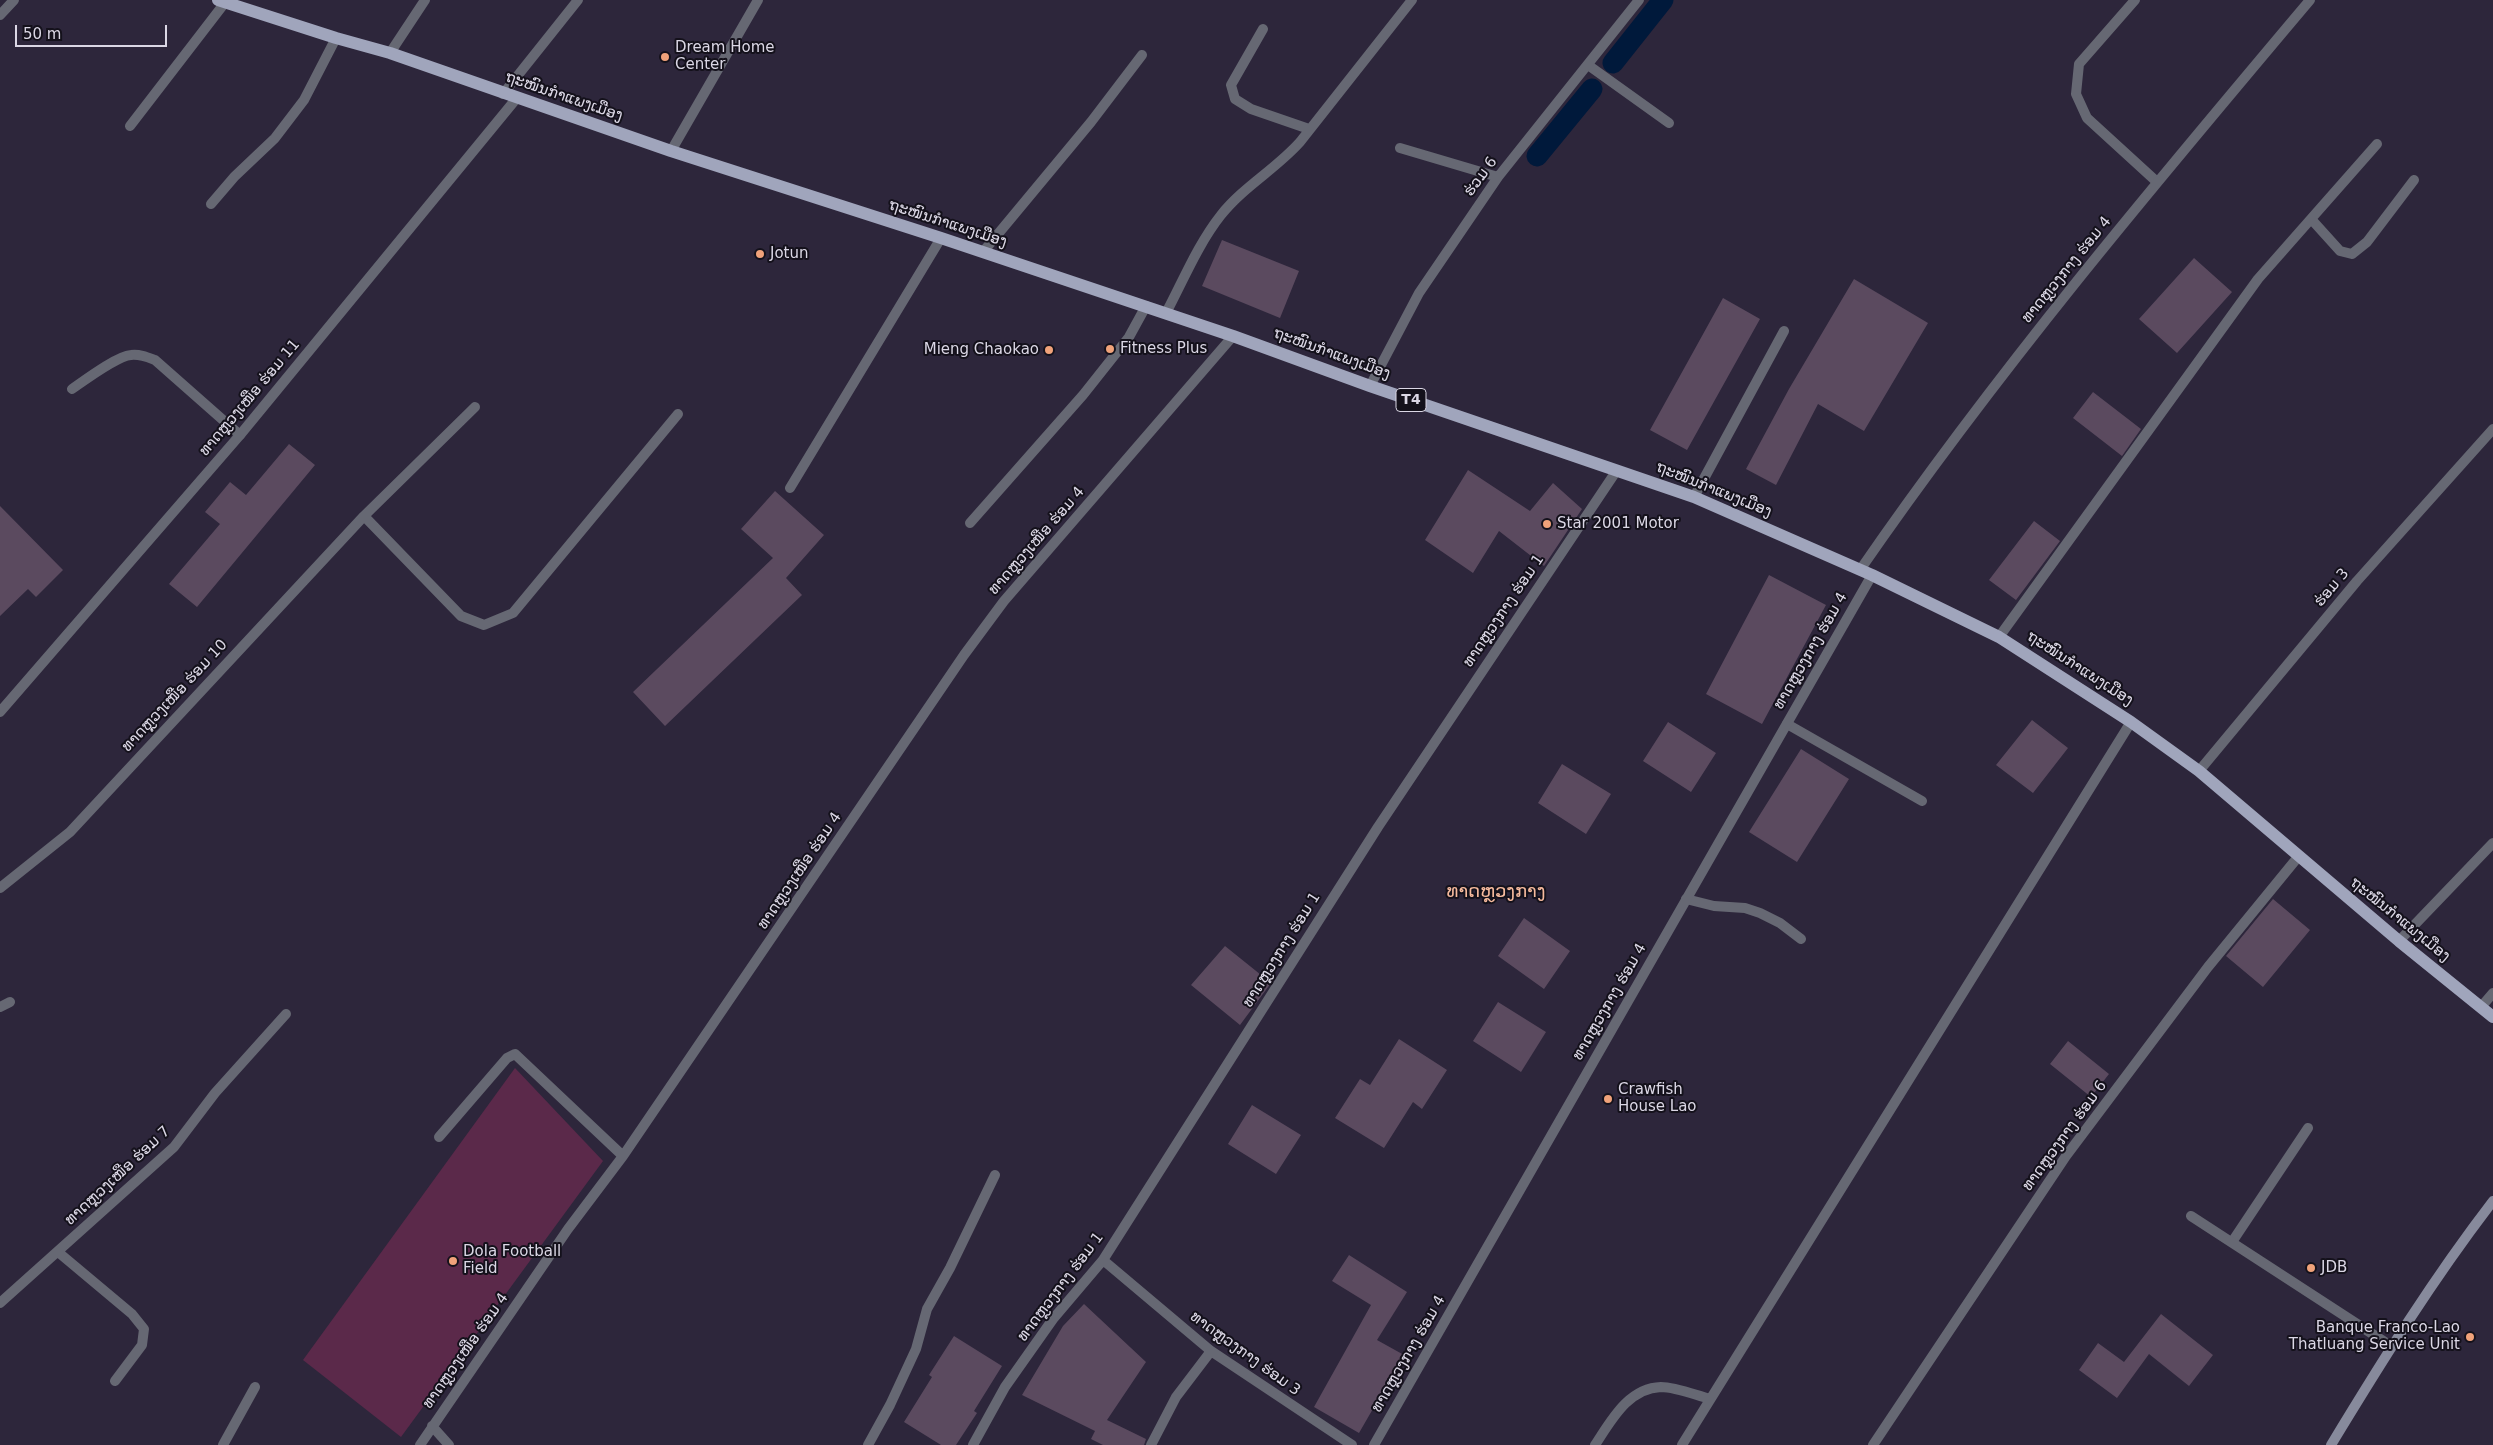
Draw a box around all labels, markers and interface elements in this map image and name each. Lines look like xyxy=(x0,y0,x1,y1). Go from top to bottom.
scale bar xyxy=(18,15,170,47)
text: 50 m xyxy=(23,25,61,43)
place label: Dream Home Center xyxy=(675,39,774,74)
marker: Dream Home Center xyxy=(659,51,671,63)
street label: ຖະໜົນກຳແພງເມືອງ xyxy=(503,68,625,126)
street label: ຮ່ວມ 6 xyxy=(1461,154,1501,200)
street label: ຖະໜົນກຳແພງເມືອງ xyxy=(887,196,1009,252)
street label: ທາດຫຼວງກາງ ຮ່ອມ 4 xyxy=(2019,213,2115,327)
place label: Jotun xyxy=(770,245,808,263)
marker: Jotun xyxy=(754,248,766,260)
street label: ຖະໜົນກຳແພງເມືອງ xyxy=(1271,325,1393,383)
street label: ທາດຫຼວງເໜືອ ຮ່ອມ 11 xyxy=(196,336,304,460)
place label: Fitness Plus xyxy=(1120,340,1207,358)
place label: Mieng Chaokao xyxy=(924,341,1039,359)
marker: Fitness Plus xyxy=(1104,343,1116,355)
marker: Mieng Chaokao xyxy=(1043,344,1055,356)
road number: T4 xyxy=(1396,388,1426,412)
street label: ຖະໜົນກຳແພງເມືອງ xyxy=(1654,459,1774,521)
street label: ທາດຫຼວງເໜືອ ຮ່ອມ 4 xyxy=(985,483,1089,599)
place label: Star 2001 Motor xyxy=(1557,515,1679,533)
marker: Star 2001 Motor xyxy=(1541,518,1553,530)
street label: ທາດຫຼວງກາງ ຮ່ອມ 1 xyxy=(1460,551,1548,671)
street label: ຮ່ອມ 3 xyxy=(2311,565,2353,611)
street label: ທາດຫຼວງກາງ ຮ່ອມ 4 xyxy=(1770,589,1852,713)
street label: ຖະໜົນກຳແພງເມືອງ xyxy=(2024,628,2136,710)
street label: ທາດຫຼວງເໜືອ ຮ່ອມ 10 xyxy=(118,636,232,756)
street label: ທາດຫຼວງເໜືອ ຮ່ອມ 4 xyxy=(754,809,846,933)
street label: ຖະໜົນກຳແພງເມືອງ xyxy=(2347,874,2453,966)
district label: ທາດຫຼວງກາງ xyxy=(1447,881,1545,903)
street label: ທາດຫຼວງກາງ ຮ່ອມ 1 xyxy=(1239,889,1325,1011)
street label: ທາດຫຼວງກາງ ຮ່ອມ 4 xyxy=(1569,940,1651,1064)
street label: ທາດຫຼວງກາງ ຮ່ອມ 6 xyxy=(2019,1077,2111,1195)
place label: Crawfish House Lao xyxy=(1618,1081,1697,1116)
marker: Crawfish House Lao xyxy=(1602,1093,1614,1105)
street label: ທາດຫຼວງເໜືອ ຮ່ອມ 7 xyxy=(62,1123,174,1229)
street label: ທາດຫຼວງກາງ ຮ່ອມ 1 xyxy=(1014,1229,1108,1345)
place label: Dola Football Field xyxy=(463,1243,561,1278)
marker: Dola Football Field xyxy=(447,1255,459,1267)
place label: JDB xyxy=(2321,1259,2347,1277)
marker: JDB xyxy=(2305,1262,2317,1274)
street label: ທາດຫຼວງເໜືອ ຮ່ອມ 4 xyxy=(419,1290,513,1412)
street label: ທາດຫຼວງກາງ ຮ່ອມ 4 xyxy=(1368,1292,1450,1416)
street label: ທາດຫຼວງກາງ ຮ່ອມ 3 xyxy=(1186,1308,1304,1400)
place label: Banque Franco-Lao Thatluang Service Unit xyxy=(2289,1319,2460,1354)
marker: Banque Franco-Lao Thatluang Service Unit xyxy=(2464,1331,2476,1343)

